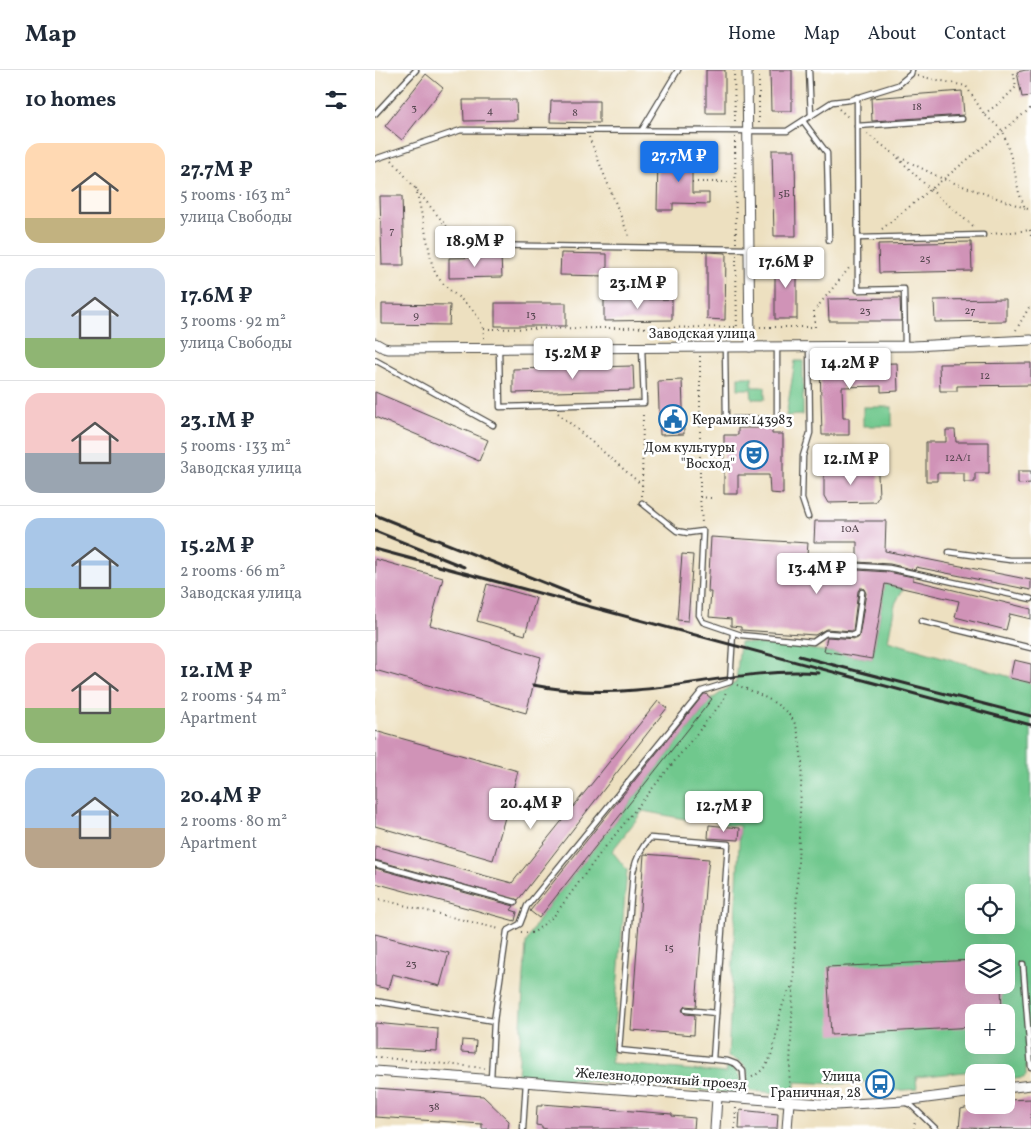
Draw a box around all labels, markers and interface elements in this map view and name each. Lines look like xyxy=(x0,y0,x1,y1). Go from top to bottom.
text: Map xyxy=(25,18,76,52)
text: Home xyxy=(728,22,776,47)
text: Map xyxy=(804,22,840,47)
text: About xyxy=(868,22,916,47)
text: Contact xyxy=(944,22,1006,47)
text: 10 homes xyxy=(25,86,116,115)
icon: filters xyxy=(322,86,350,114)
house number: 18 xyxy=(912,100,922,115)
house number: 3 xyxy=(411,101,417,116)
house number: 4 xyxy=(487,104,494,119)
house number: 8 xyxy=(572,106,578,121)
pin: 27.7M ₽ xyxy=(633,140,725,183)
text: 27.7M ₽ xyxy=(651,146,707,168)
text: 27.7M ₽ xyxy=(180,156,253,185)
icon: home xyxy=(65,163,125,223)
text: 5 rooms · 163 m² xyxy=(180,185,291,207)
house number: 5Б xyxy=(778,187,790,202)
text: улица Свободы xyxy=(180,207,292,229)
house number: 7 xyxy=(389,224,395,239)
pin: 18.9M ₽ xyxy=(429,226,521,268)
text: 18.9M ₽ xyxy=(446,231,504,253)
pin: 17.6M ₽ xyxy=(740,246,832,289)
text: 17.6M ₽ xyxy=(758,252,814,274)
house number: 25 xyxy=(919,252,931,267)
pin: 23.1M ₽ xyxy=(592,268,684,310)
text: 23.1M ₽ xyxy=(610,273,666,295)
text: 17.6M ₽ xyxy=(180,282,253,311)
icon: home xyxy=(65,288,125,348)
house number: 23 xyxy=(859,304,871,319)
house number: 27 xyxy=(965,304,975,319)
house number: 13 xyxy=(526,308,536,323)
house number: 9 xyxy=(413,309,419,324)
text: 3 rooms · 92 m² xyxy=(180,311,286,333)
street label: Заводская улица xyxy=(649,325,755,344)
text: улица Свободы xyxy=(180,333,292,355)
pin: 15.2M ₽ xyxy=(527,338,619,380)
text: 15.2M ₽ xyxy=(545,343,601,365)
pin: 14.2M ₽ xyxy=(804,348,896,390)
text: 14.2M ₽ xyxy=(821,353,879,375)
house number: 12 xyxy=(980,369,990,384)
public building icon: Керамик 143983 xyxy=(658,404,688,434)
text: 23.1M ₽ xyxy=(180,407,255,436)
place label: Керамик 143983 xyxy=(692,411,793,430)
icon: home xyxy=(65,413,125,473)
text: 5 rooms · 133 m² xyxy=(180,436,291,458)
place label: Дом культуры "Восход" xyxy=(644,439,735,474)
theatre icon: Дом культуры "Восход" xyxy=(739,440,769,470)
pin: 12.1M ₽ xyxy=(805,444,897,486)
text: 12.1M ₽ xyxy=(823,449,879,471)
house number: 12А/1 xyxy=(945,451,971,466)
text: Заводская улица xyxy=(180,458,302,480)
house number: 10А xyxy=(841,522,860,537)
text: 15.2M ₽ xyxy=(180,532,254,561)
icon: home xyxy=(65,538,125,598)
pin: 13.4M ₽ xyxy=(771,552,863,595)
text: 13.4M ₽ xyxy=(788,558,846,580)
text: 2 rooms · 66 m² xyxy=(180,561,286,583)
text: Заводская улица xyxy=(180,583,302,605)
text: 12.1M ₽ xyxy=(180,657,253,686)
icon: home xyxy=(65,663,125,723)
text: 2 rooms · 54 m² xyxy=(180,686,287,708)
text: Apartment xyxy=(180,708,257,730)
text: 20.4M ₽ xyxy=(180,782,261,811)
icon: home xyxy=(65,788,125,848)
pin: 20.4M ₽ xyxy=(485,788,577,830)
pin: 12.7M ₽ xyxy=(678,790,770,833)
text: 20.4M ₽ xyxy=(500,793,562,815)
text: 12.7M ₽ xyxy=(696,796,752,818)
text: 2 rooms · 80 m² xyxy=(180,811,287,833)
text: Apartment xyxy=(180,833,257,855)
map controls xyxy=(965,884,1015,1114)
button: locate xyxy=(965,884,1015,934)
house number: 15 xyxy=(664,941,674,956)
button: layers xyxy=(965,944,1015,994)
house number: 23 xyxy=(405,957,417,972)
button: + xyxy=(965,1004,1015,1054)
street label: Железнодорожный проезд xyxy=(575,1064,747,1095)
button: − xyxy=(965,1064,1015,1114)
place label: Улица Граничная, 28 xyxy=(770,1068,861,1103)
bus stop icon: Улица Граничная, 28 xyxy=(865,1069,895,1099)
house number: 38 xyxy=(428,1100,440,1115)

